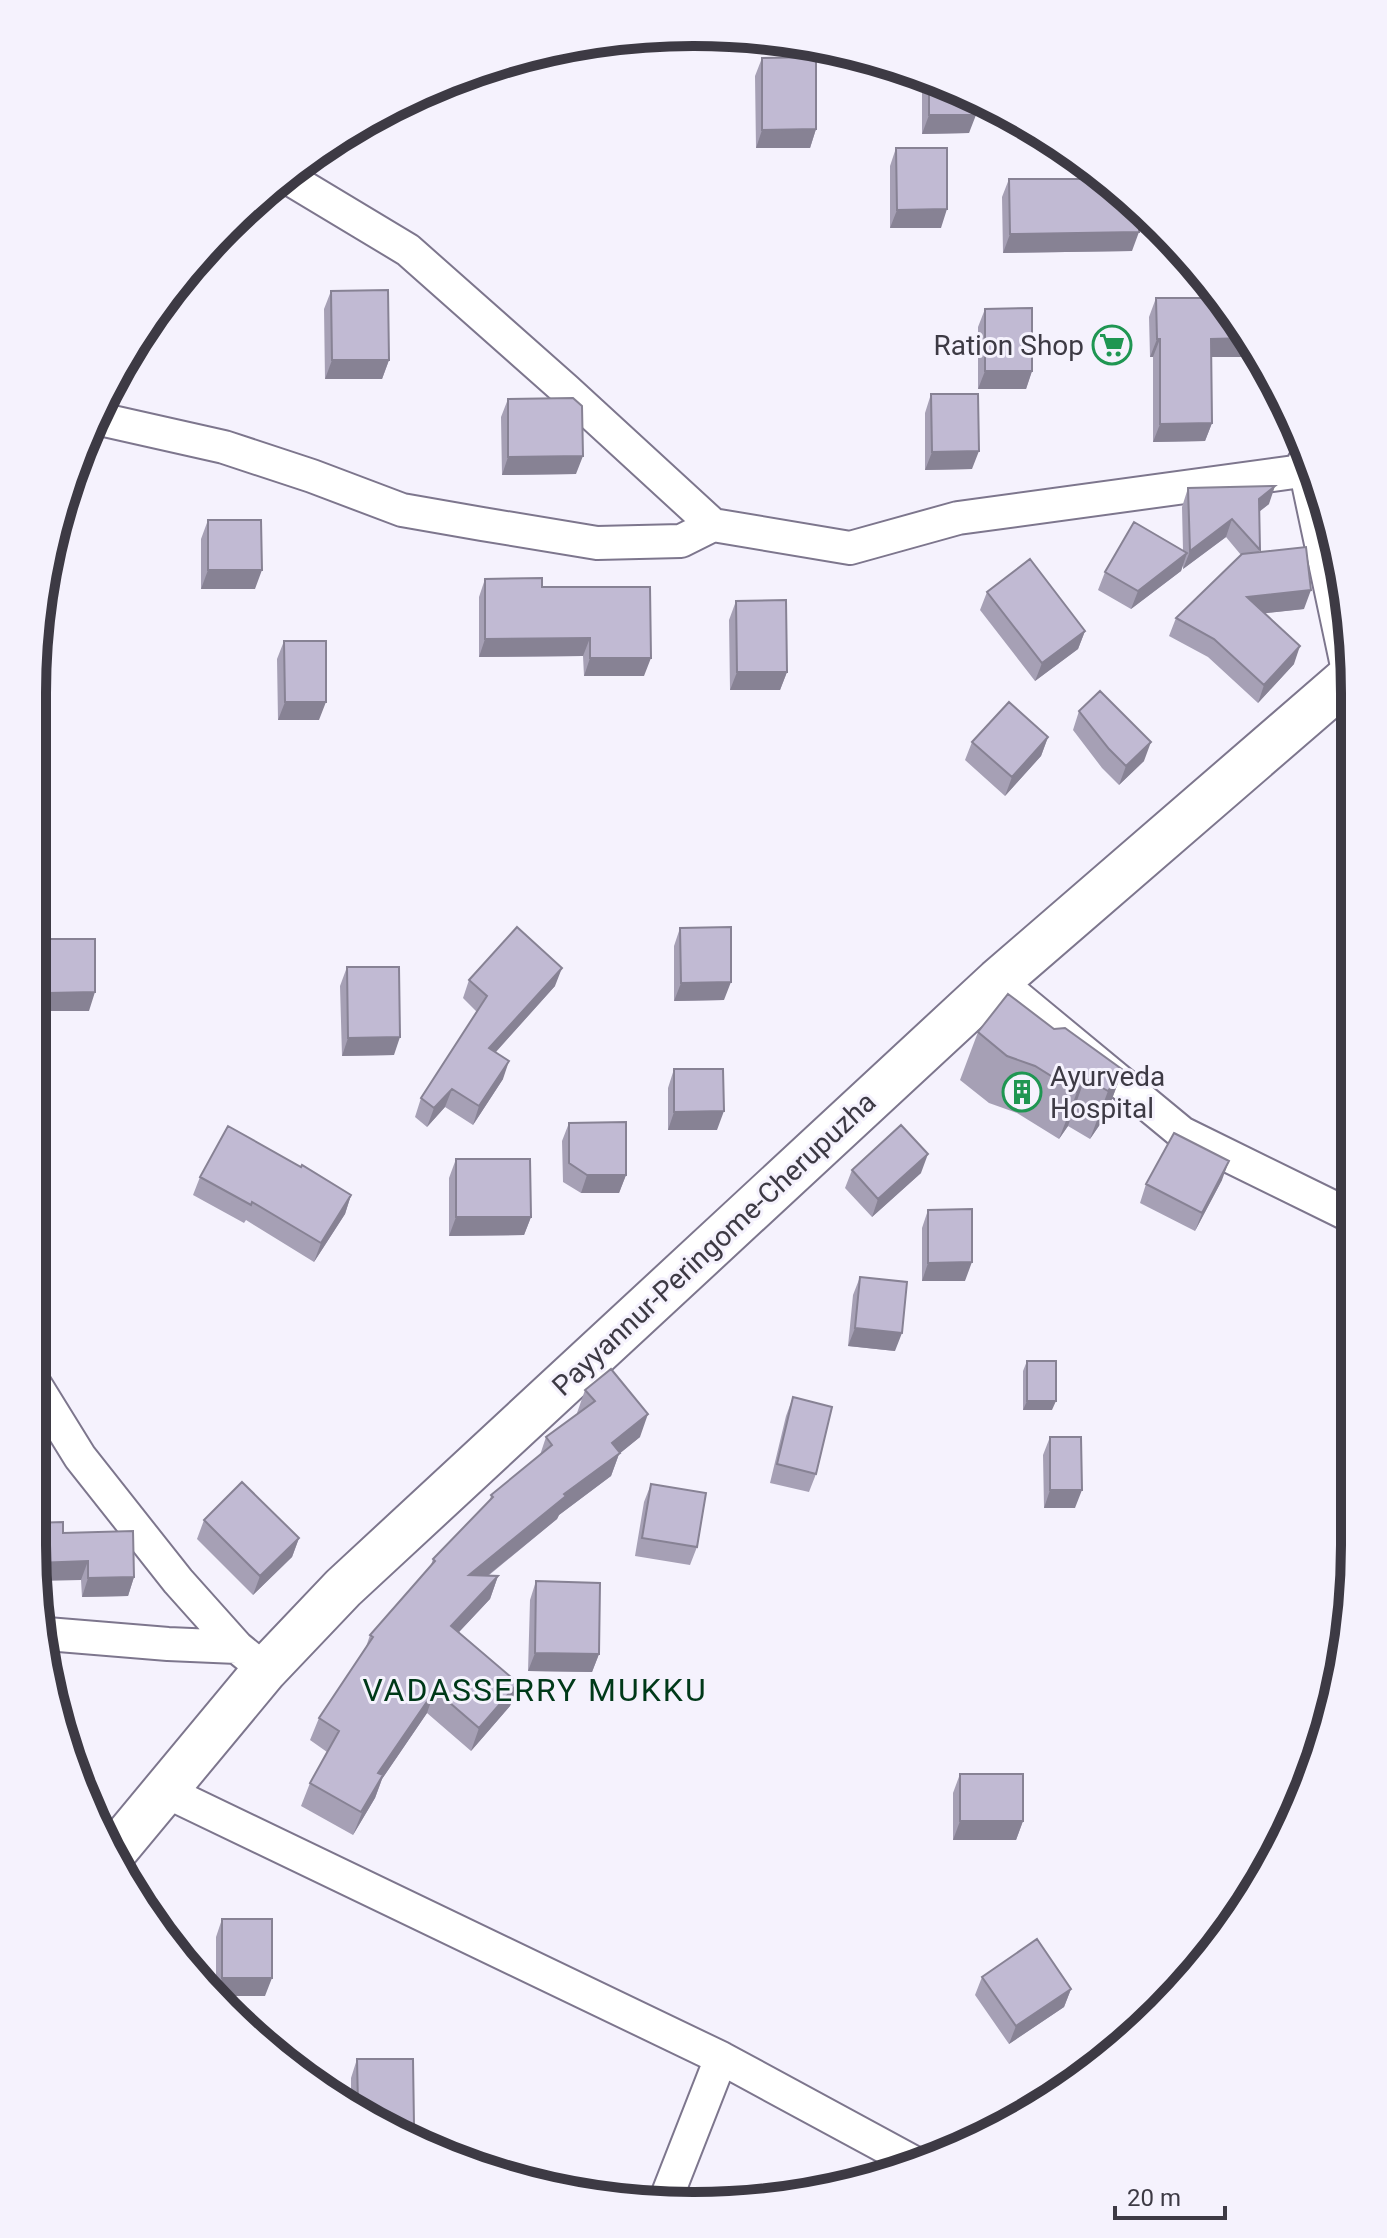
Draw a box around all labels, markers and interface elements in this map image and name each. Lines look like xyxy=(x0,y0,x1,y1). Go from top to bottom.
supermarket icon: Ration Shop xyxy=(1091,324,1133,366)
place label: Ration Shop xyxy=(933,329,1084,362)
place label: Ayurveda Hospital xyxy=(1050,1060,1165,1125)
building icon: Ayurveda Hospital xyxy=(1001,1071,1043,1113)
street label: Payyannur-Peringome-Cherupuzha xyxy=(546,1085,882,1403)
district label: VADASSERRY MUKKU xyxy=(362,1671,708,1709)
scale bar xyxy=(1115,2170,1225,2220)
text: 20 m xyxy=(1127,2184,1181,2212)

